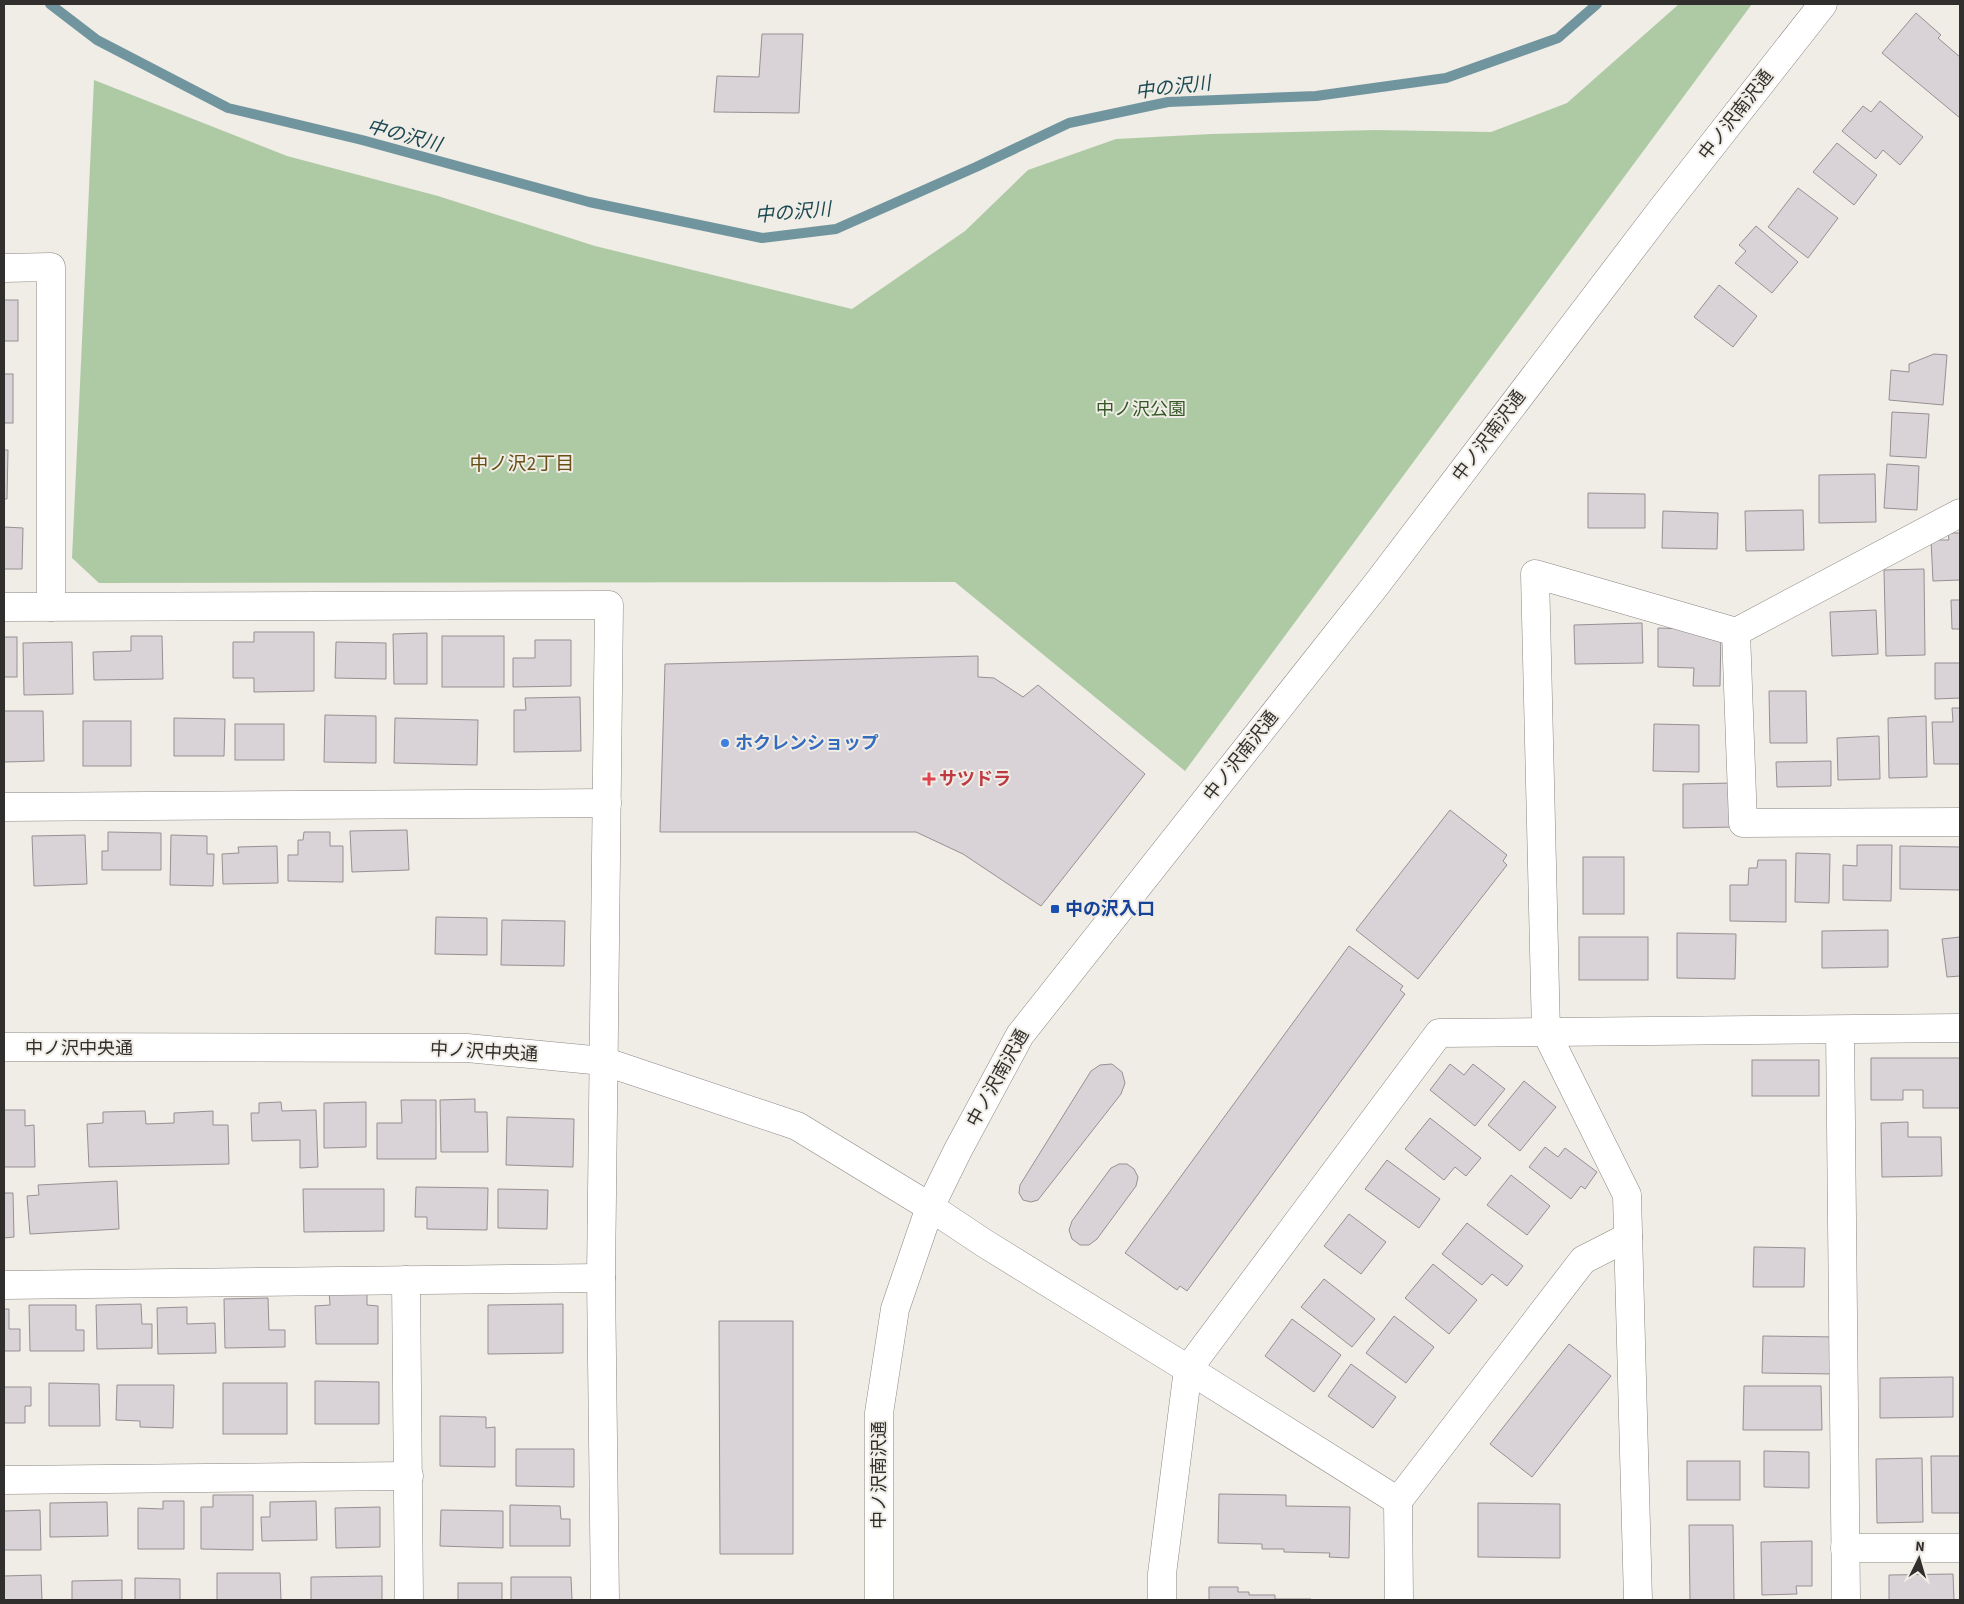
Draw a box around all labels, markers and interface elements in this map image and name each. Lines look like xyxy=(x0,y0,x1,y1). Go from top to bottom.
street label: 中ノ沢南沢通 xyxy=(1693,65,1779,165)
water label: 中の沢川 xyxy=(1134,70,1214,106)
water label: 中の沢川 xyxy=(364,113,446,159)
water label: 中の沢川 xyxy=(754,196,834,230)
street label: 中ノ沢南沢通 xyxy=(1447,385,1531,487)
park label: 中ノ沢公園 xyxy=(1096,397,1186,422)
district label: 中ノ沢2丁目 xyxy=(470,451,574,478)
street label: 中ノ沢南沢通 xyxy=(1198,706,1284,806)
place label: ホクレンショップ xyxy=(735,731,879,756)
marker: ホクレンショップ xyxy=(719,737,731,749)
place label: サツドラ xyxy=(939,767,1011,792)
marker: サツドラ xyxy=(923,773,935,785)
place label: 中の沢入口 xyxy=(1065,897,1155,922)
marker: 中の沢入口 xyxy=(1049,903,1061,915)
street label: 中ノ沢南沢通 xyxy=(961,1025,1035,1131)
street label: 中ノ沢中央通 xyxy=(25,1036,133,1061)
street label: 中ノ沢中央通 xyxy=(429,1037,539,1067)
street label: 中ノ沢南沢通 xyxy=(867,1421,892,1529)
north arrow xyxy=(1894,1534,1944,1584)
text: N xyxy=(1915,1537,1926,1557)

